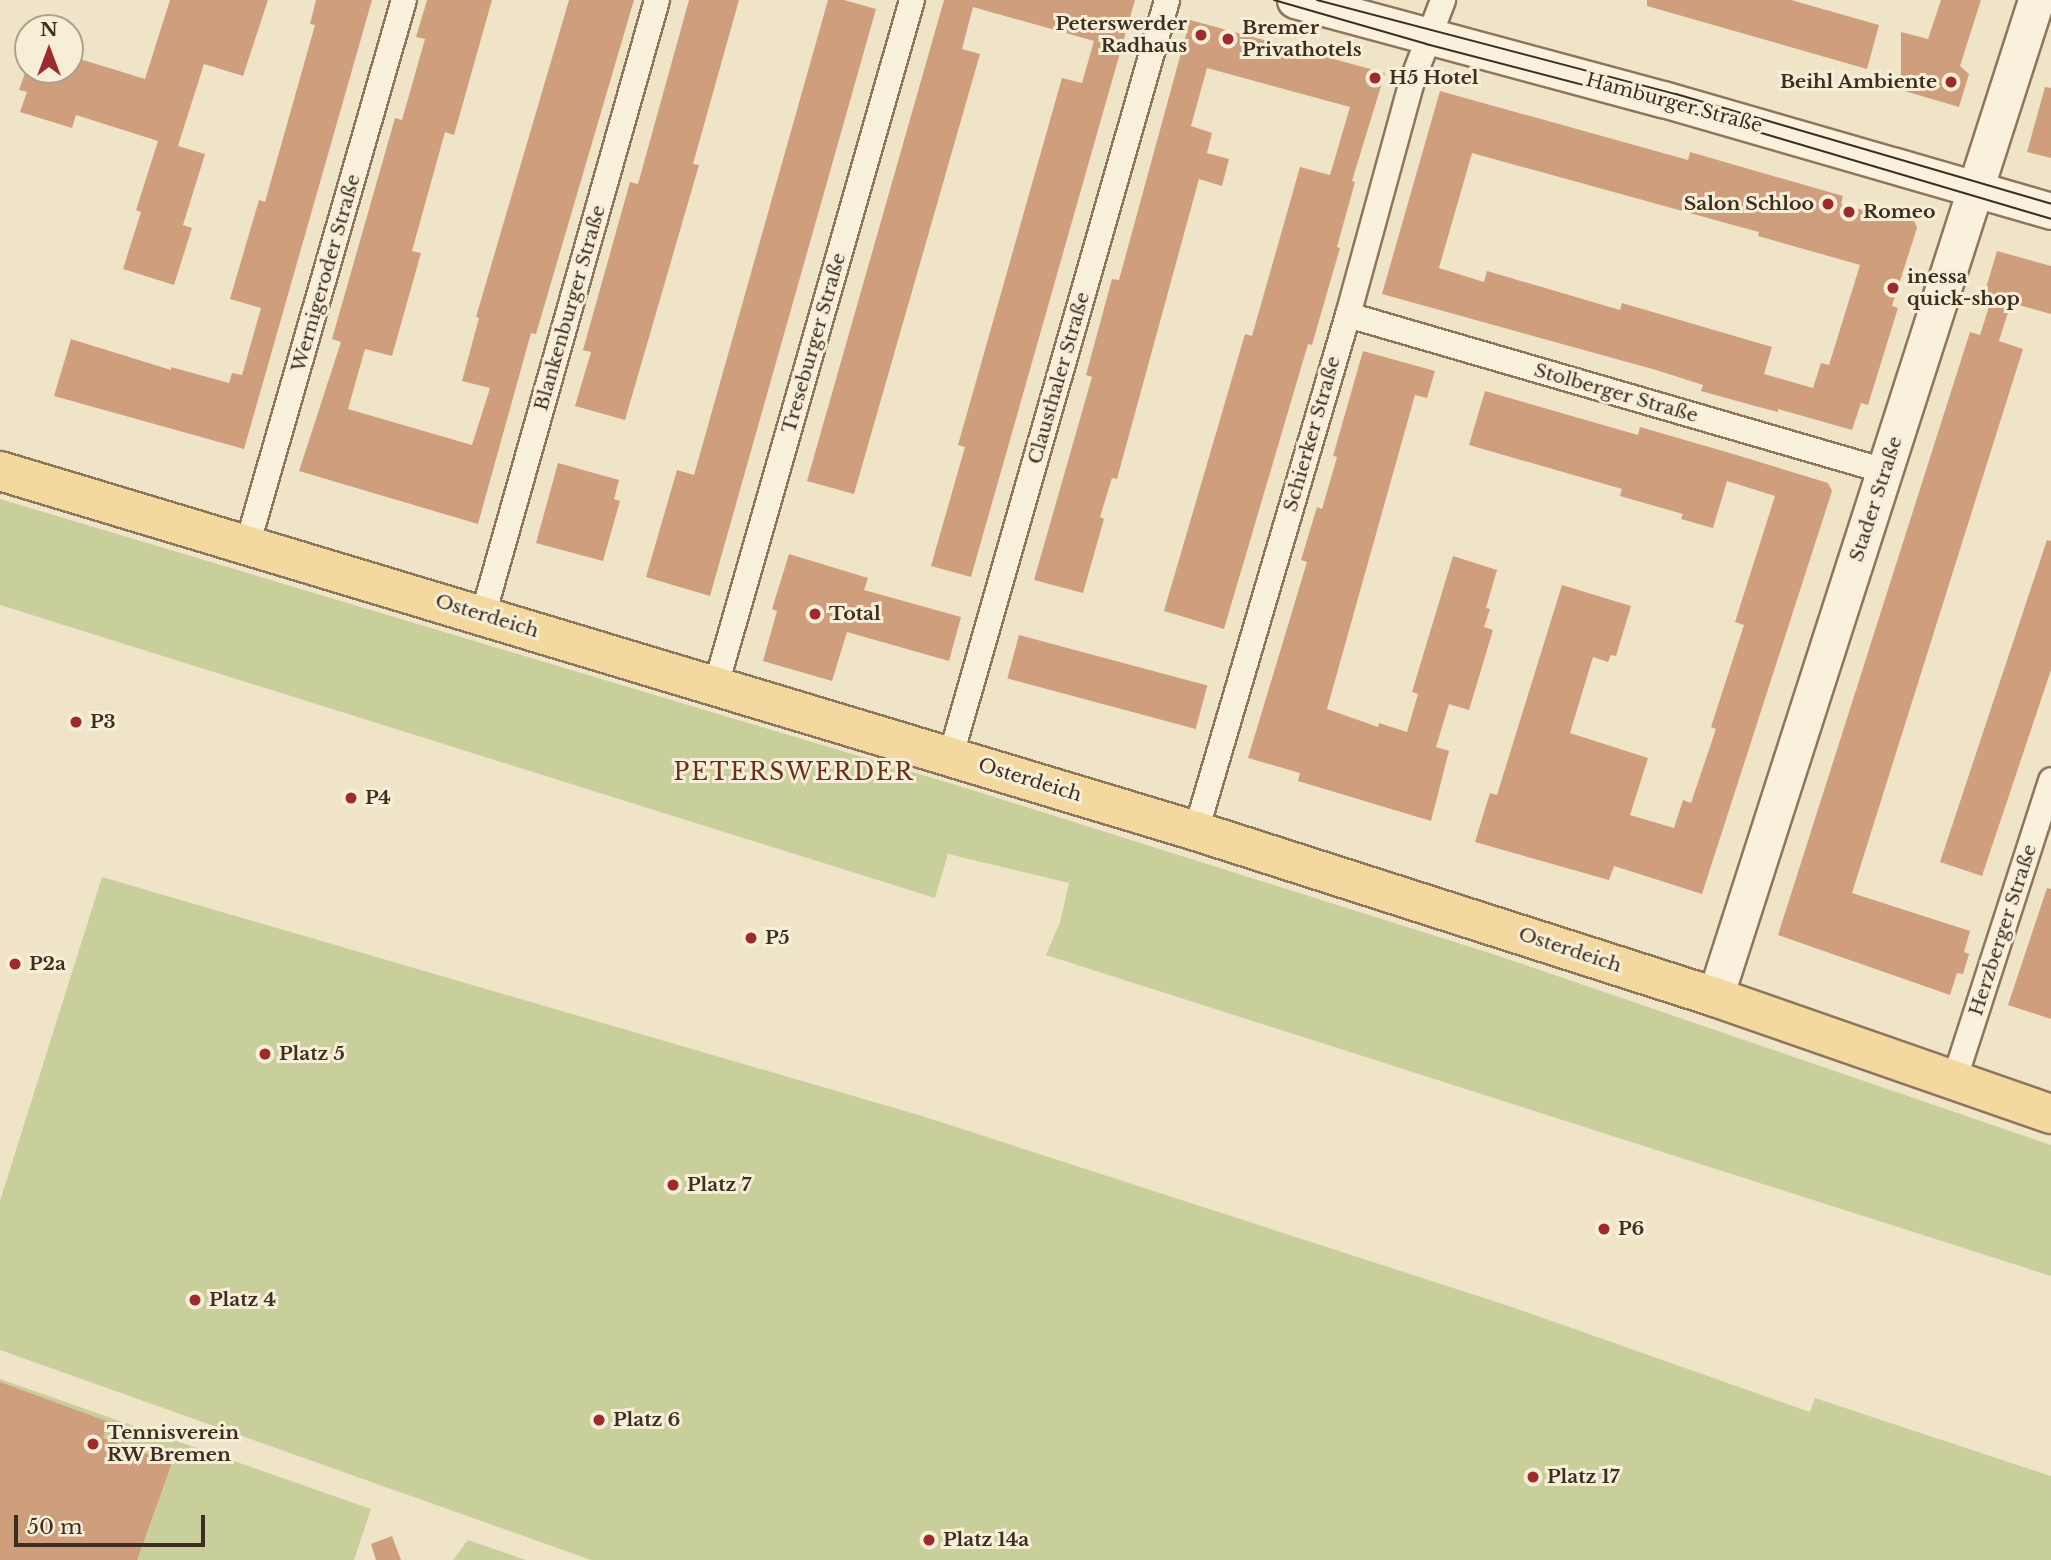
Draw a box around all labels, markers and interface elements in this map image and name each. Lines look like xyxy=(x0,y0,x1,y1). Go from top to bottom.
place label: Peterswerder Radhaus xyxy=(1055,13,1187,57)
north arrow xyxy=(14,14,84,84)
place label: Bremer Privathotels xyxy=(1242,17,1362,61)
text: N xyxy=(40,18,58,41)
marker: Peterswerder Radhaus xyxy=(1193,27,1209,43)
marker: Bremer Privathotels xyxy=(1220,31,1236,47)
place label: H5 Hotel xyxy=(1389,67,1478,89)
street label: Hamburger Straße xyxy=(1583,68,1765,138)
marker: H5 Hotel xyxy=(1367,70,1383,86)
place label: Beihl Ambiente xyxy=(1779,71,1937,93)
marker: Beihl Ambiente xyxy=(1943,74,1959,90)
street label: Wernigeroder Straße xyxy=(287,171,365,375)
place label: Salon Schloo xyxy=(1684,193,1814,215)
marker: Salon Schloo xyxy=(1820,196,1836,212)
place label: Romeo xyxy=(1863,201,1936,223)
street label: Blankenburger Straße xyxy=(530,202,610,414)
marker: Romeo xyxy=(1841,204,1857,220)
street label: Treseburger Straße xyxy=(777,250,851,436)
place label: inessa quick-shop xyxy=(1907,266,2020,310)
marker: inessa quick-shop xyxy=(1885,280,1901,296)
street label: Clausthaler Straße xyxy=(1023,289,1095,467)
street label: Schierker Straße xyxy=(1279,353,1345,515)
street label: Stolberger Straße xyxy=(1531,359,1701,427)
street label: Stader Straße xyxy=(1845,433,1907,565)
street label: Osterdeich xyxy=(433,589,541,643)
place label: Total xyxy=(829,603,881,625)
marker: Total xyxy=(807,606,823,622)
place label: P3 xyxy=(90,711,116,733)
marker: P3 xyxy=(68,714,84,730)
street label: Osterdeich xyxy=(976,753,1084,807)
district label: PETERSWERDER xyxy=(675,758,913,786)
place label: P4 xyxy=(365,787,391,809)
marker: P4 xyxy=(343,790,359,806)
street label: Herzberger Straße xyxy=(1964,841,2042,1019)
street label: Osterdeich xyxy=(1516,923,1624,977)
place label: P5 xyxy=(765,927,790,949)
marker: P5 xyxy=(743,930,759,946)
place label: P2a xyxy=(29,953,66,975)
marker: P2a xyxy=(7,956,23,972)
place label: Platz 5 xyxy=(279,1043,345,1065)
marker: Platz 5 xyxy=(257,1046,273,1062)
place label: Platz 7 xyxy=(687,1174,751,1196)
marker: Platz 7 xyxy=(665,1177,681,1193)
place label: P6 xyxy=(1618,1218,1644,1240)
marker: P6 xyxy=(1596,1221,1612,1237)
place label: Platz 4 xyxy=(209,1289,276,1311)
marker: Platz 4 xyxy=(187,1292,203,1308)
place label: Platz 6 xyxy=(613,1409,680,1431)
marker: Platz 6 xyxy=(591,1412,607,1428)
place label: Tennisverein RW Bremen xyxy=(107,1422,239,1466)
marker: Tennisverein RW Bremen xyxy=(85,1436,101,1452)
place label: Platz 17 xyxy=(1547,1466,1619,1488)
marker: Platz 17 xyxy=(1525,1469,1541,1485)
scale bar xyxy=(18,1500,208,1544)
text: 50 m xyxy=(27,1514,82,1540)
place label: Platz 14a xyxy=(943,1529,1029,1551)
marker: Platz 14a xyxy=(921,1532,937,1548)

